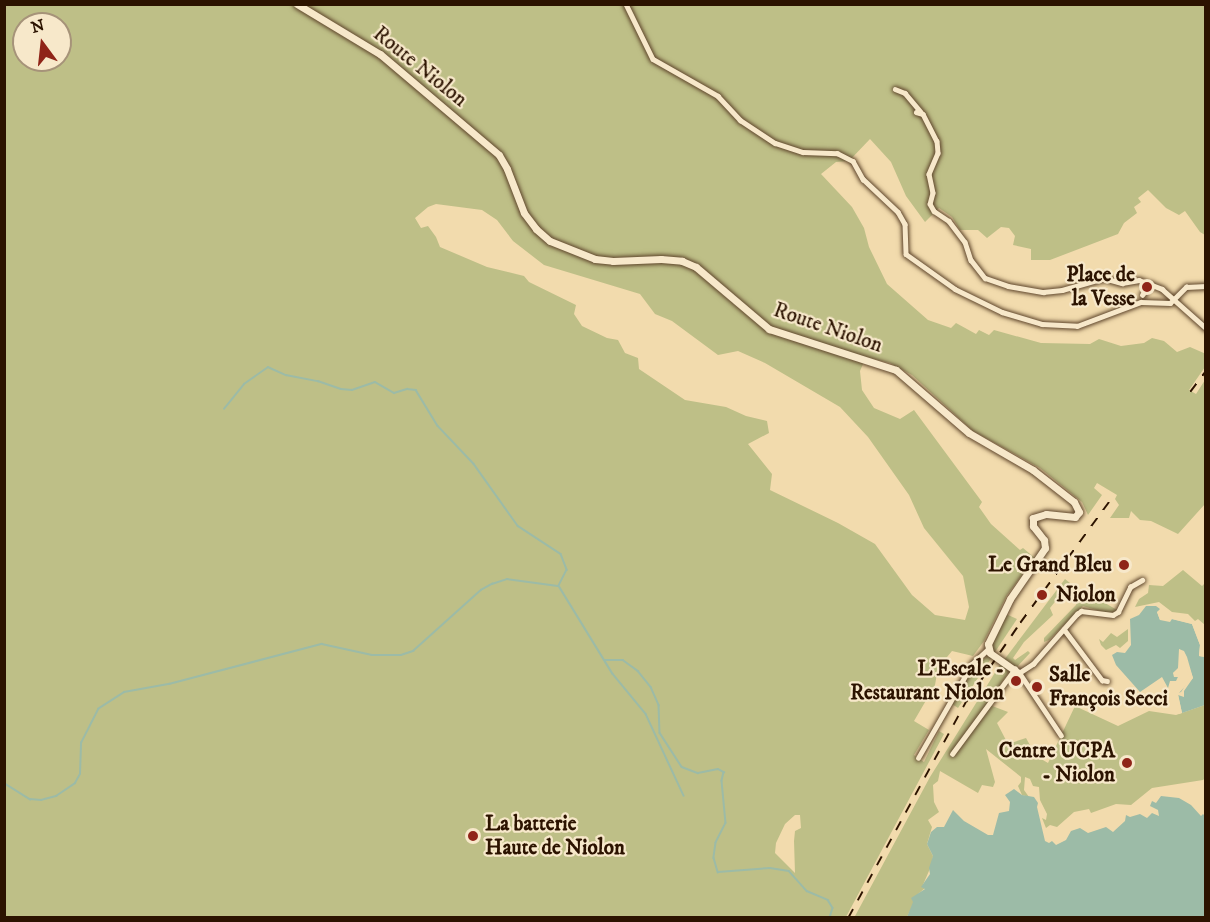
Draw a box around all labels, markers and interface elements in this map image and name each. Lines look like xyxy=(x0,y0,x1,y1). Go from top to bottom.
north arrow xyxy=(12,12,72,72)
text: N xyxy=(29,15,47,38)
street label: Route Niolon xyxy=(368,21,472,113)
place label: Place de la Vesse xyxy=(1066,262,1135,312)
marker: Place de la Vesse xyxy=(1140,280,1154,294)
street label: Route Niolon xyxy=(770,298,886,358)
place label: Le Grand Bleu xyxy=(988,552,1112,578)
marker: Le Grand Bleu xyxy=(1117,558,1131,572)
place label: Niolon xyxy=(1056,582,1116,608)
marker: Niolon xyxy=(1033,586,1051,604)
place label: L'Escale - Restaurant Niolon xyxy=(850,656,1004,706)
place label: Salle François Secci xyxy=(1049,662,1168,712)
marker: L'Escale - Restaurant Niolon xyxy=(1009,674,1023,688)
marker: Salle François Secci xyxy=(1030,680,1044,694)
place label: Centre UCPA - Niolon xyxy=(999,738,1115,788)
marker: Centre UCPA - Niolon xyxy=(1120,756,1134,770)
place label: La batterie Haute de Niolon xyxy=(485,811,625,861)
marker: La batterie Haute de Niolon xyxy=(466,829,480,843)

